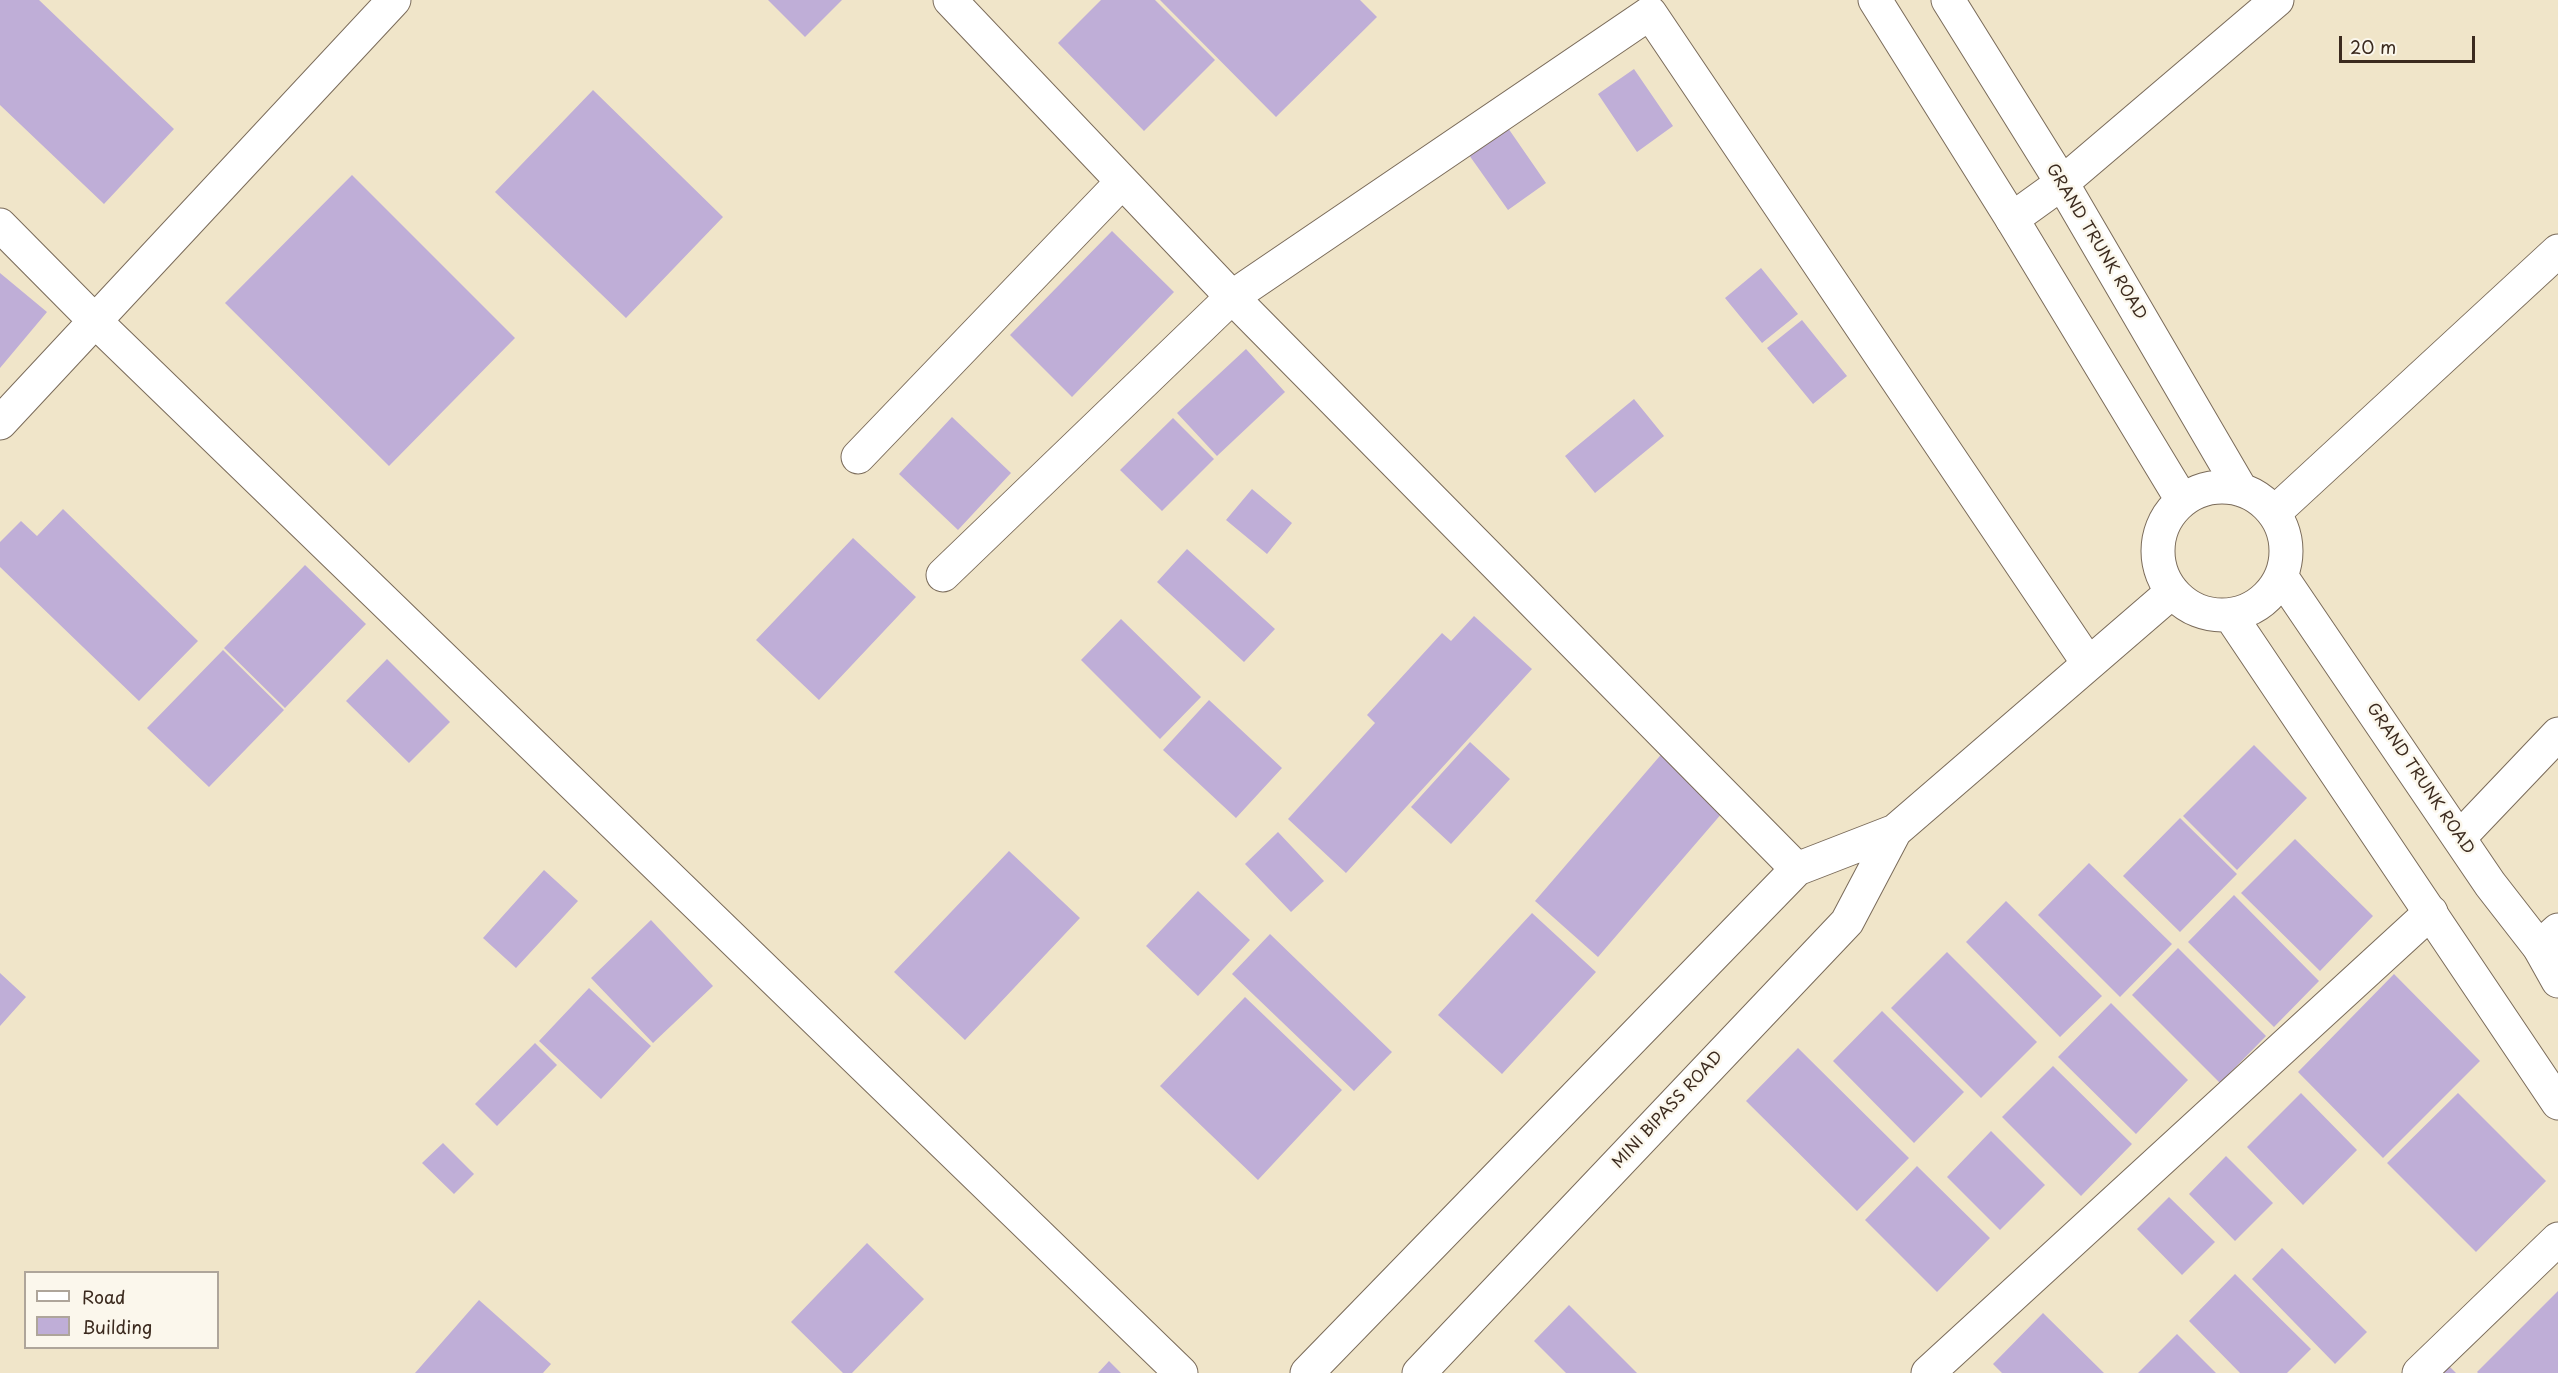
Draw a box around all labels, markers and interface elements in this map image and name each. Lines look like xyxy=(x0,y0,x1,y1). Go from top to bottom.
scale bar xyxy=(2342,24,2478,62)
text: 20 m xyxy=(2350,33,2396,60)
street label: GRAND TRUNK ROAD xyxy=(2042,161,2150,323)
street label: GRAND TRUNK ROAD xyxy=(2362,700,2478,858)
street label: MINI BIPASS ROAD xyxy=(1609,1047,1727,1173)
legend xyxy=(24,1271,219,1349)
text: Road xyxy=(82,1283,126,1310)
text: Building xyxy=(82,1313,152,1340)

